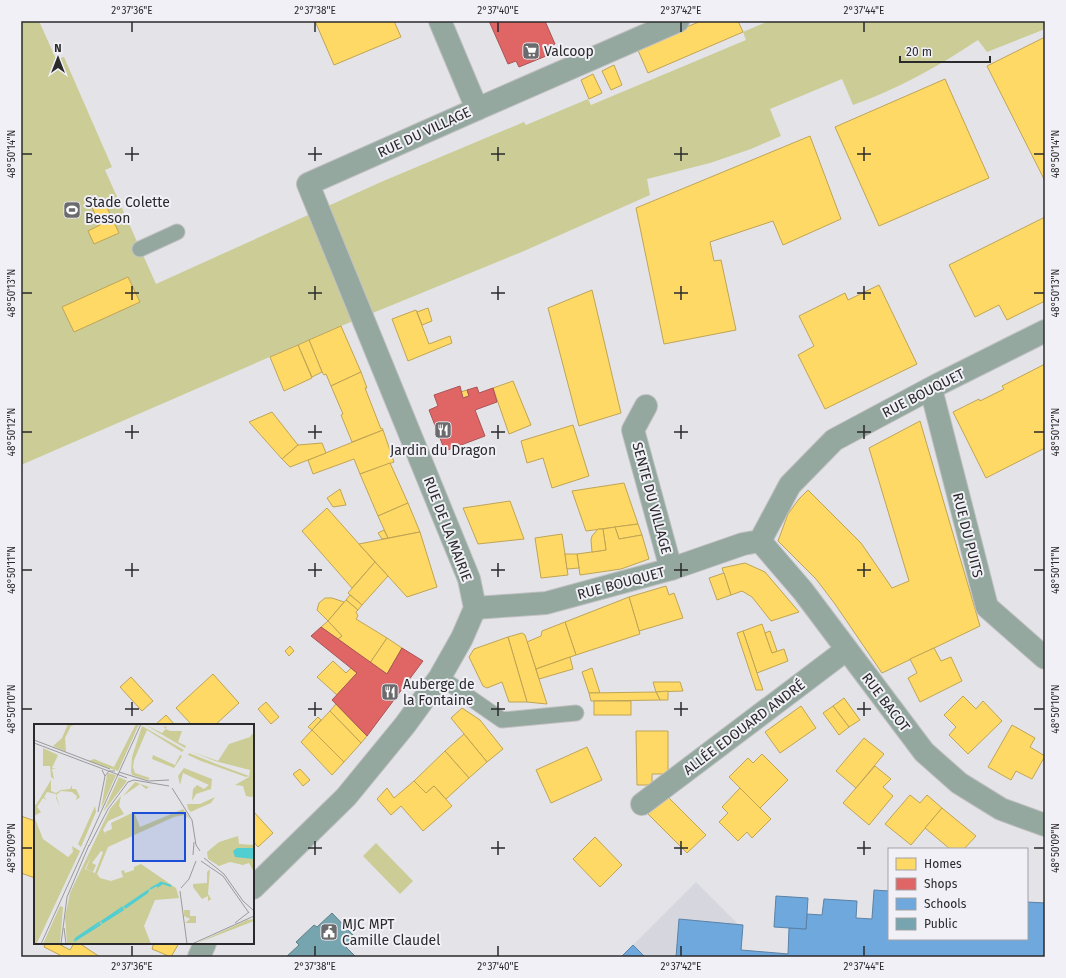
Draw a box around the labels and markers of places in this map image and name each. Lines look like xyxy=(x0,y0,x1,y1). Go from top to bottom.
supermarket icon: Valcoop xyxy=(521,41,541,61)
place label: Valcoop xyxy=(544,43,594,60)
place label: Stade Colette Besson xyxy=(85,194,170,227)
sports icon: Stade Colette Besson xyxy=(62,200,82,220)
restaurant icon: Jardin du Dragon xyxy=(433,420,453,440)
place label: Jardin du Dragon xyxy=(390,442,496,459)
place label: Auberge de la Fontaine xyxy=(403,676,475,709)
restaurant icon: Auberge de la Fontaine xyxy=(380,682,400,702)
place label: MJC MPT Camille Claudel xyxy=(342,916,440,949)
public building icon: MJC MPT Camille Claudel xyxy=(319,922,339,942)

